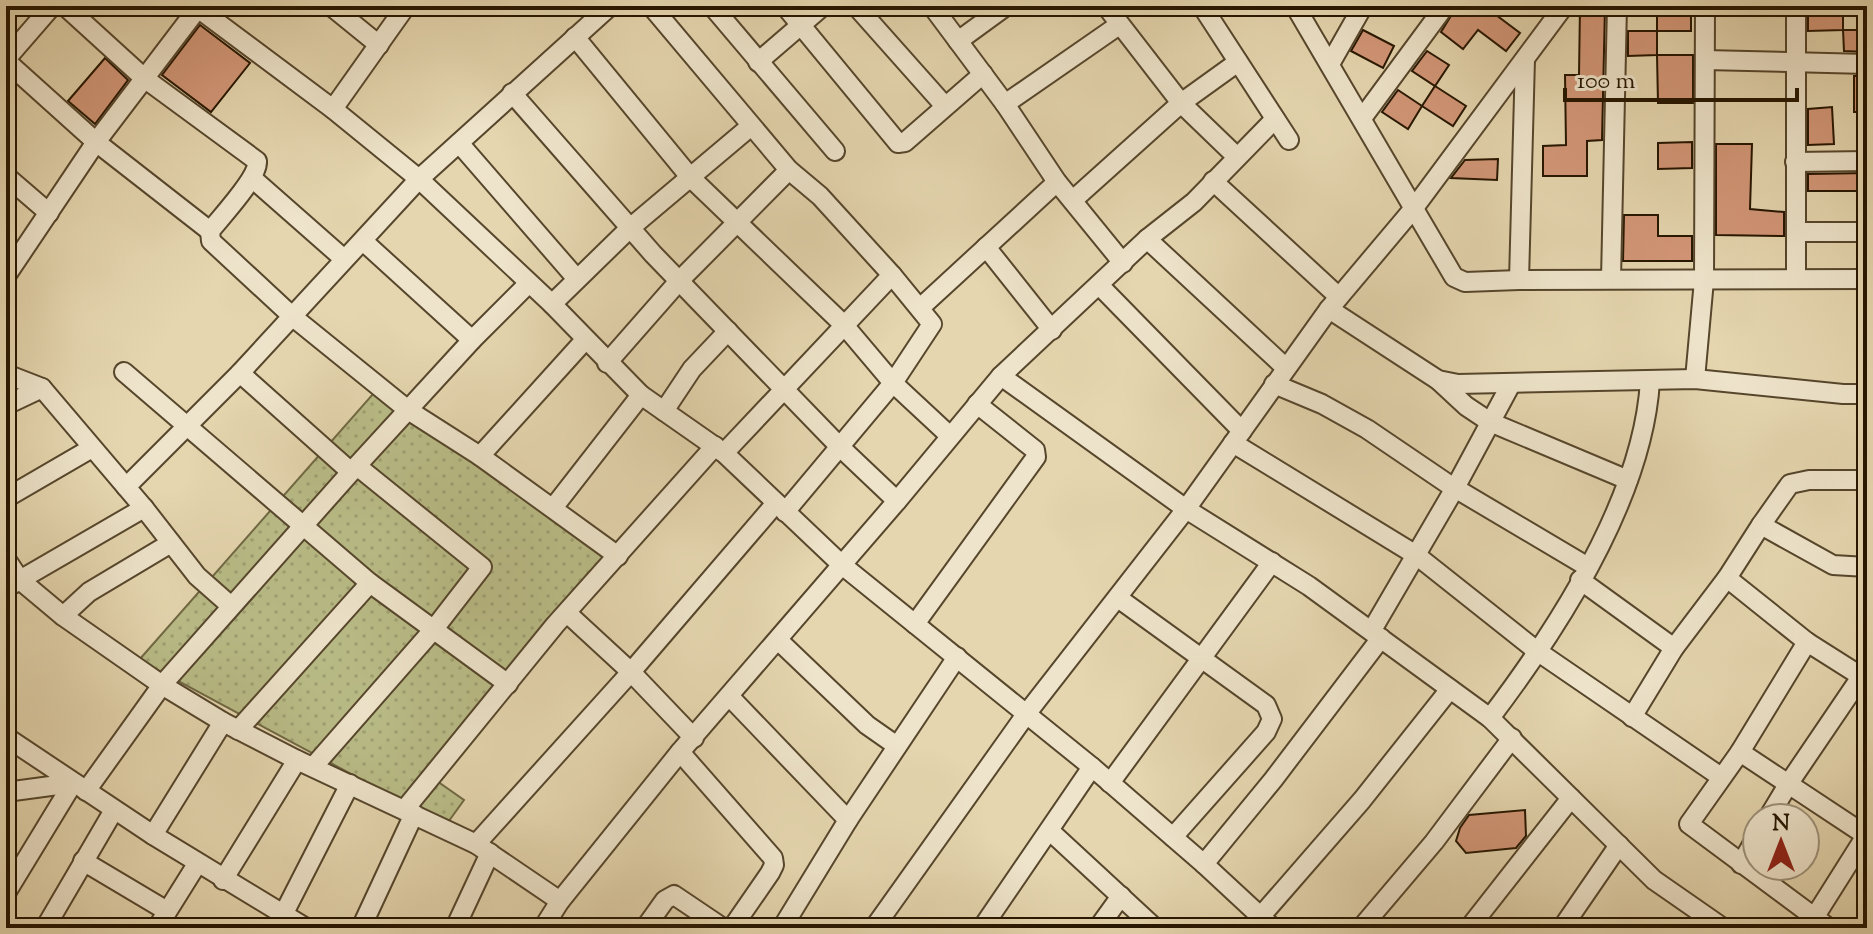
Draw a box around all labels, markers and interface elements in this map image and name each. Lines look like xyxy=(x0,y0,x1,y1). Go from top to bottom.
scale bar xyxy=(1565,52,1797,102)
text: 100 m xyxy=(1577,65,1635,99)
north arrow xyxy=(1741,802,1821,882)
text: N xyxy=(1772,809,1790,841)

